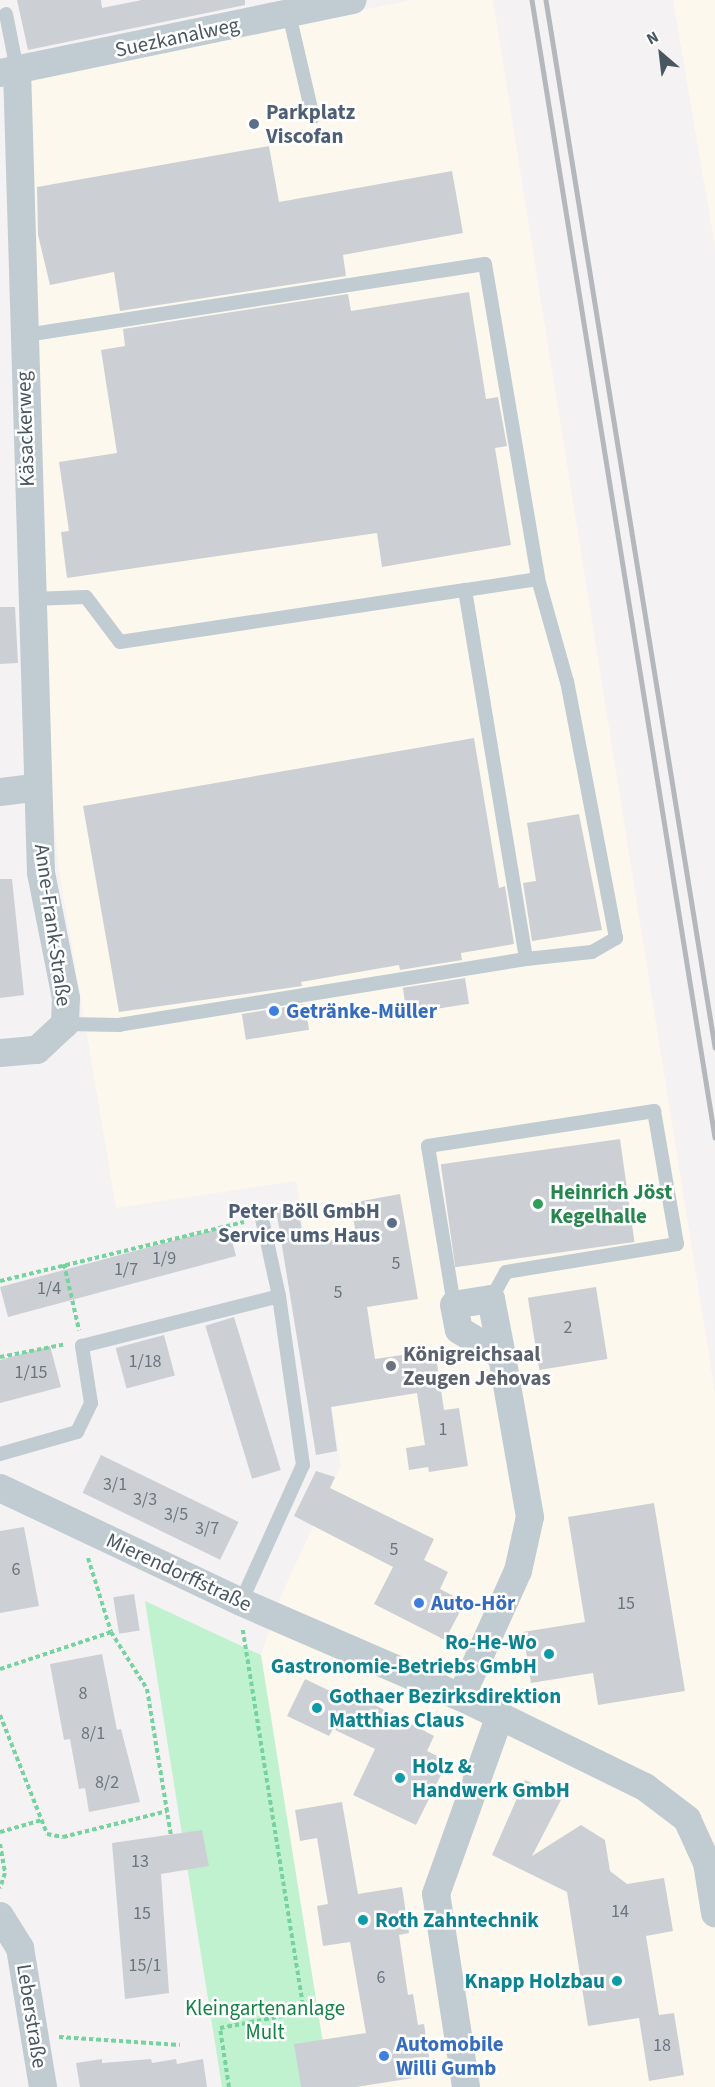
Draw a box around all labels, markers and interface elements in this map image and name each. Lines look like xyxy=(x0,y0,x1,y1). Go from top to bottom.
street label: Suezkanalweg xyxy=(113,12,241,62)
north arrow xyxy=(631,24,691,84)
text: N xyxy=(643,26,662,50)
place label: Parkplatz Viscofan xyxy=(266,99,355,149)
marker: Parkplatz Viscofan xyxy=(247,117,261,131)
street label: Käsackerweg xyxy=(10,371,40,487)
street label: Anne-Frank-Straße xyxy=(29,842,77,1008)
place label: Getränke-Müller xyxy=(286,998,437,1024)
marker: Getränke-Müller xyxy=(267,1004,281,1018)
place label: Heinrich Jöst Kegelhalle xyxy=(550,1179,672,1229)
marker: Heinrich Jöst Kegelhalle xyxy=(531,1197,545,1211)
place label: Peter Böll GmbH Service ums Haus xyxy=(218,1198,380,1248)
marker: Peter Böll GmbH Service ums Haus xyxy=(385,1216,399,1230)
house number: 1/9 xyxy=(152,1248,176,1270)
house number: 5 xyxy=(392,1253,400,1275)
house number: 1/7 xyxy=(114,1259,138,1281)
house number: 1/4 xyxy=(37,1278,61,1300)
house number: 5 xyxy=(334,1282,342,1304)
house number: 2 xyxy=(564,1317,572,1339)
place label: Königreichsaal Zeugen Jehovas xyxy=(403,1341,551,1391)
house number: 1/18 xyxy=(128,1351,162,1373)
marker: Königreichsaal Zeugen Jehovas xyxy=(384,1359,398,1373)
house number: 1/15 xyxy=(14,1362,48,1384)
house number: 1 xyxy=(439,1419,447,1441)
house number: 3/1 xyxy=(103,1474,127,1496)
house number: 3/3 xyxy=(133,1489,157,1511)
house number: 3/5 xyxy=(164,1504,188,1526)
house number: 3/7 xyxy=(195,1518,219,1540)
street label: Mierendorffstraße xyxy=(102,1527,256,1617)
house number: 5 xyxy=(390,1539,398,1561)
house number: 6 xyxy=(12,1559,20,1581)
place label: Auto-Hör xyxy=(431,1590,515,1616)
house number: 15 xyxy=(617,1593,635,1615)
marker: Auto-Hör xyxy=(412,1596,426,1610)
place label: Ro-He-Wo Gastronomie-Betriebs GmbH xyxy=(271,1629,537,1679)
marker: Ro-He-Wo Gastronomie-Betriebs GmbH xyxy=(542,1647,556,1661)
house number: 8 xyxy=(79,1683,87,1705)
place label: Gothaer Bezirksdirektion Matthias Claus xyxy=(329,1683,561,1733)
marker: Gothaer Bezirksdirektion Matthias Claus xyxy=(310,1701,324,1715)
house number: 8/1 xyxy=(81,1723,105,1745)
place label: Holz & Handwerk GmbH xyxy=(412,1753,570,1803)
marker: Holz & Handwerk GmbH xyxy=(393,1771,407,1785)
house number: 8/2 xyxy=(95,1772,119,1794)
house number: 13 xyxy=(131,1851,149,1873)
house number: 14 xyxy=(611,1901,629,1923)
house number: 15 xyxy=(133,1903,151,1925)
place label: Roth Zahntechnik xyxy=(375,1907,539,1933)
marker: Roth Zahntechnik xyxy=(356,1913,370,1927)
house number: 15/1 xyxy=(128,1955,162,1977)
street label: Leberstraße xyxy=(11,1962,53,2070)
house number: 6 xyxy=(377,1967,385,1989)
place label: Knapp Holzbau xyxy=(464,1968,605,1994)
marker: Knapp Holzbau xyxy=(610,1974,624,1988)
park label: Kleingartenanlage Mult xyxy=(185,1995,345,2045)
place label: Automobile Willi Gumb xyxy=(396,2031,504,2081)
house number: 18 xyxy=(653,2035,671,2057)
marker: Automobile Willi Gumb xyxy=(377,2049,391,2063)

